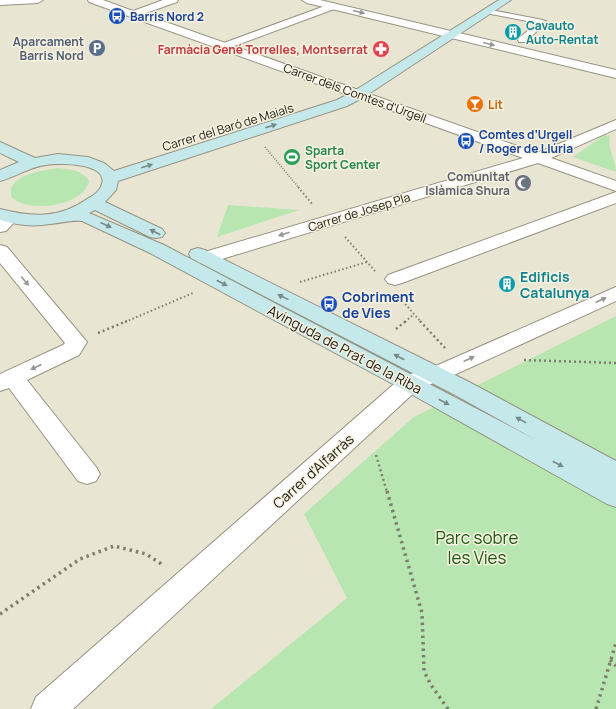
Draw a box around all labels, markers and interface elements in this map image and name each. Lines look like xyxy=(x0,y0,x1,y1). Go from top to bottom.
bus stop icon: Barris Nord 2 xyxy=(107,6,127,26)
place label: Barris Nord 2 xyxy=(130,8,204,25)
one-way arrow xyxy=(353,10,365,16)
place label: Cavauto Auto-Rentat xyxy=(526,17,599,48)
building icon: Cavauto Auto-Rentat xyxy=(503,22,523,42)
place label: Aparcament Barris Nord xyxy=(13,33,84,64)
parking icon: Aparcament Barris Nord xyxy=(87,38,107,58)
pharmacy icon: Farmàcia Gené Torrelles, Montserrat xyxy=(371,39,391,59)
place label: Farmàcia Gené Torrelles, Montserrat xyxy=(158,41,368,58)
one-way arrow xyxy=(484,41,496,47)
street label: Carrer dels Comtes d'Urgell xyxy=(281,59,429,127)
bar icon: Lit xyxy=(465,94,485,114)
place label: Lit xyxy=(488,96,503,113)
street label: Carrer del Baró de Maials xyxy=(160,99,296,155)
one-way arrow xyxy=(265,123,277,129)
place label: Comtes d’Urgell / Roger de Llúria xyxy=(479,126,573,157)
bus stop icon: Comtes d’Urgell / Roger de Llúria xyxy=(456,131,476,151)
place label: Sparta Sport Center xyxy=(305,142,381,173)
sports icon: Sparta Sport Center xyxy=(282,147,302,167)
one-way arrow xyxy=(141,163,153,169)
place label: Comunitat Islàmica Shura xyxy=(425,168,510,199)
mosque icon: Comunitat Islàmica Shura xyxy=(513,173,533,193)
street label: Carrer de Josep Pla xyxy=(306,188,412,236)
one-way arrow xyxy=(100,222,111,228)
one-way arrow xyxy=(149,229,161,235)
one-way arrow xyxy=(278,231,290,237)
place label: Edificis Catalunya xyxy=(520,267,589,302)
building icon: Edificis Catalunya xyxy=(497,274,517,294)
one-way arrow xyxy=(21,275,30,286)
one-way arrow xyxy=(216,280,228,287)
place label: Cobriment de Vies xyxy=(342,287,415,322)
one-way arrow xyxy=(278,294,289,300)
bus stop icon: Cobriment de Vies xyxy=(319,294,339,314)
one-way arrow xyxy=(595,297,606,303)
street label: Avinguda de Prat de la Riba xyxy=(264,300,426,398)
one-way arrow xyxy=(393,353,405,360)
one-way arrow xyxy=(464,356,475,362)
one-way arrow xyxy=(30,364,41,370)
one-way arrow xyxy=(438,399,450,405)
one-way arrow xyxy=(515,417,527,424)
street label: Carrer d'Alfarràs xyxy=(268,429,358,513)
one-way arrow xyxy=(552,460,564,467)
park label: Parc sobre les Vies xyxy=(435,526,519,569)

